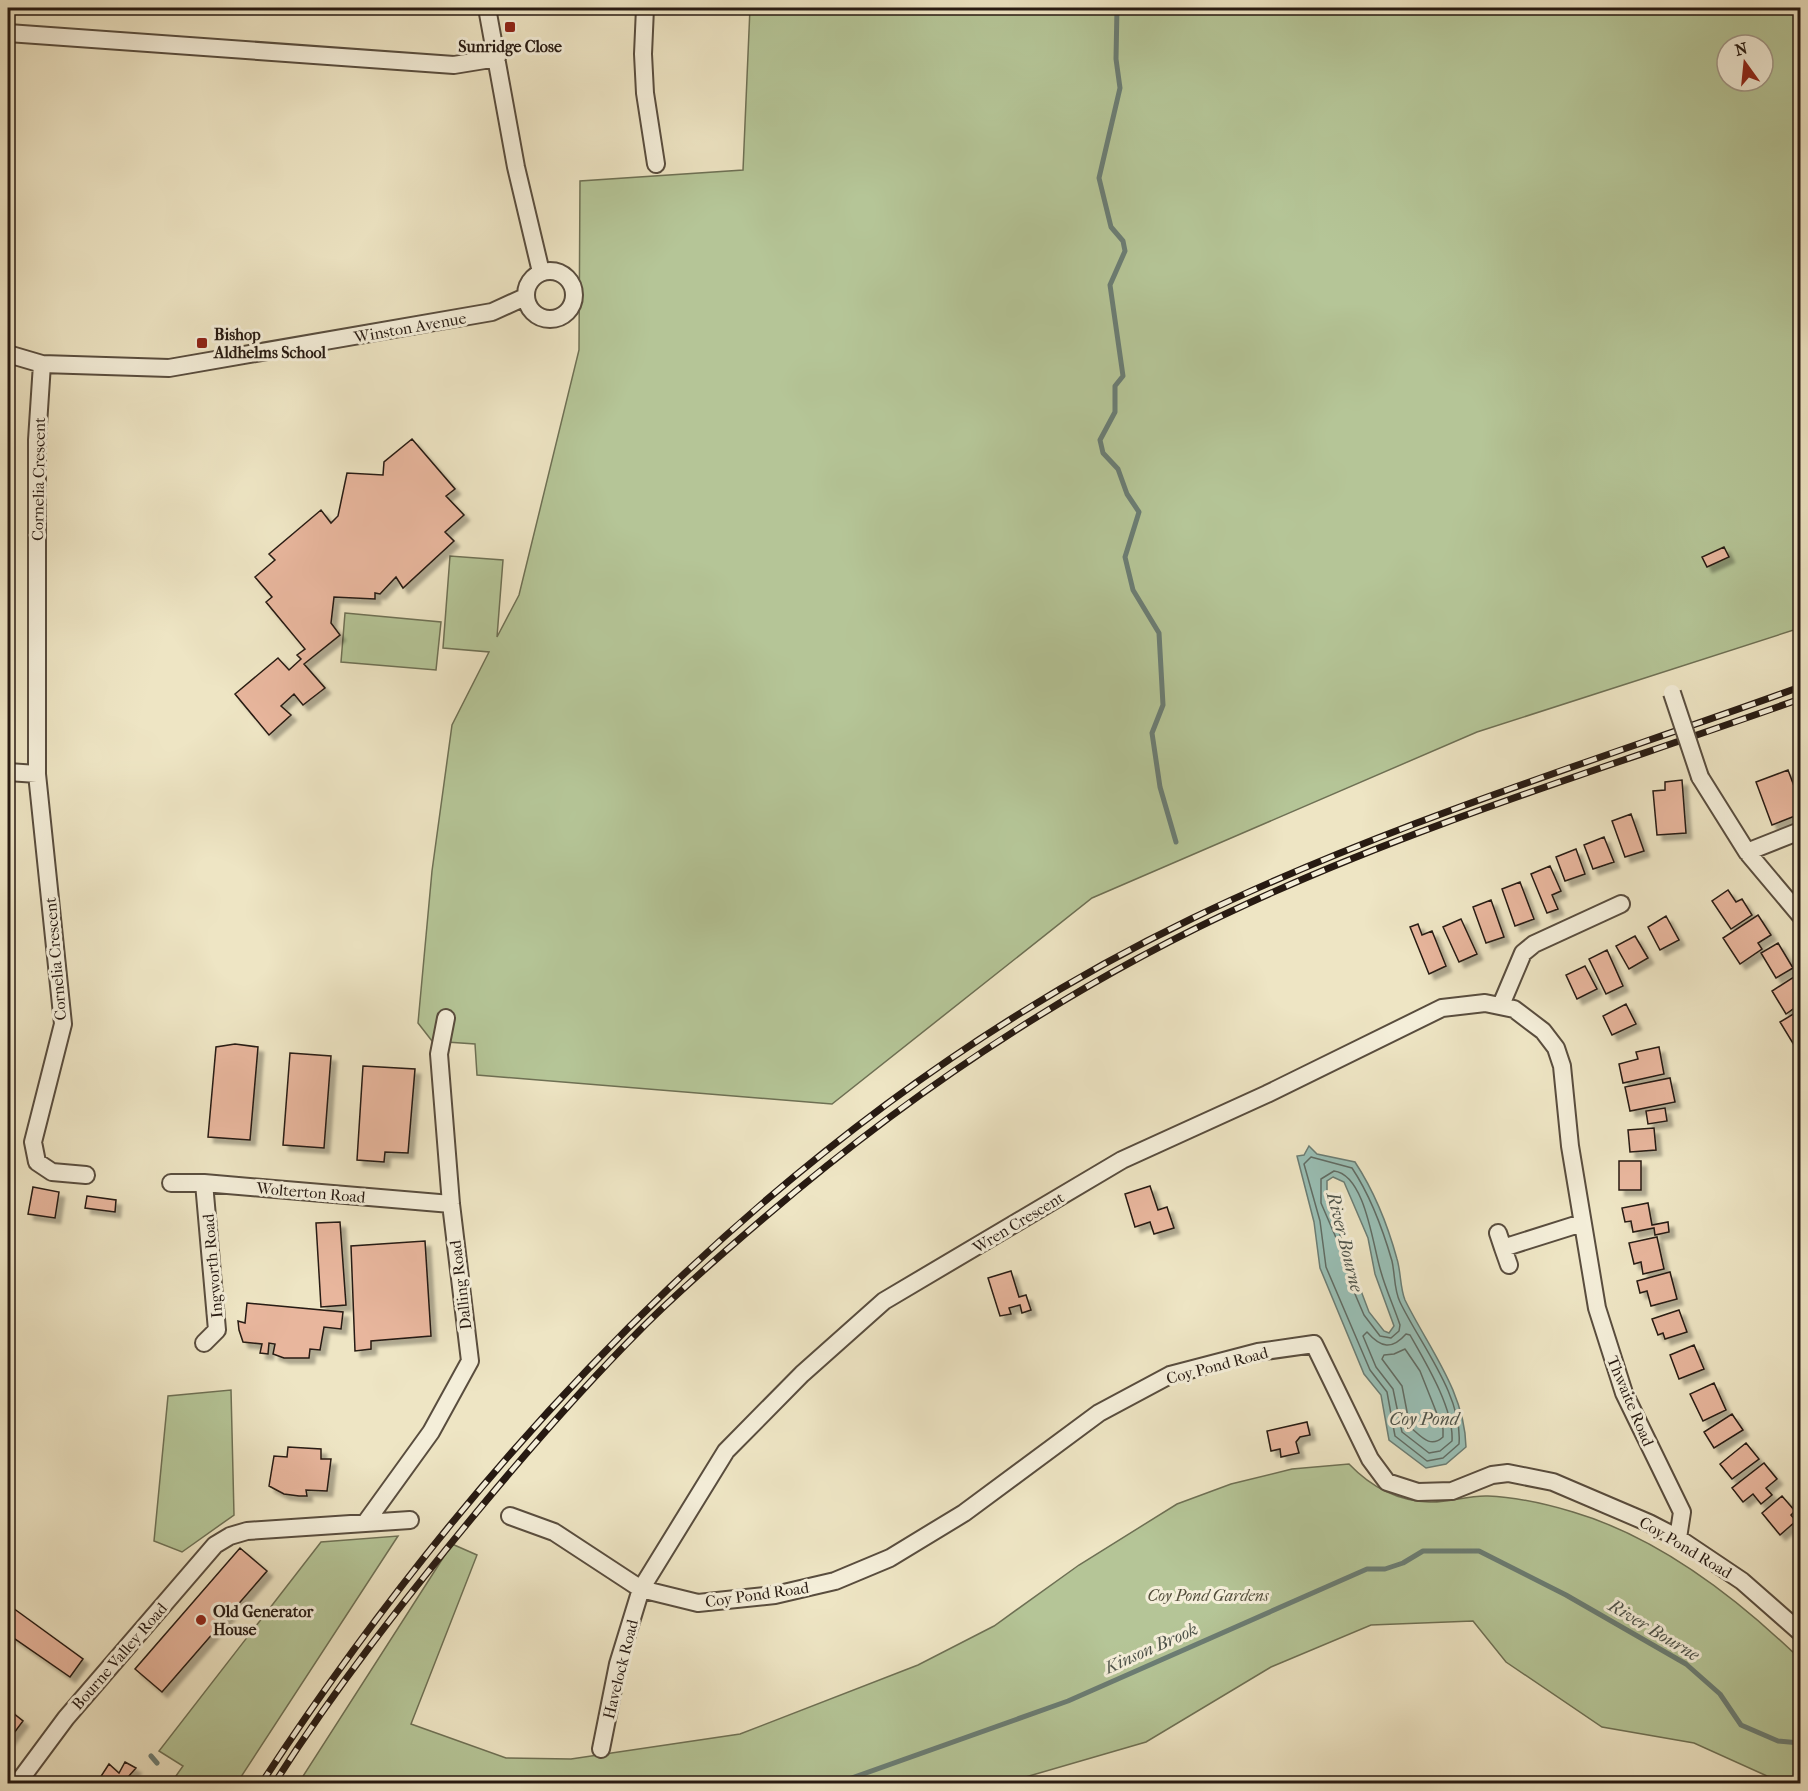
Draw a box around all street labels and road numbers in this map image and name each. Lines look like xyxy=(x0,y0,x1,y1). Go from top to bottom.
street label: Winston Avenue xyxy=(352,308,468,347)
street label: Cornelia Crescent xyxy=(28,417,49,541)
street label: Cornelia Crescent xyxy=(41,896,70,1021)
street label: Wolterton Road xyxy=(255,1178,367,1207)
street label: Wren Crescent xyxy=(968,1188,1068,1258)
street label: Ingworth Road xyxy=(198,1213,227,1319)
street label: Dalling Road xyxy=(446,1239,475,1331)
street label: Coy Pond Road xyxy=(1164,1343,1270,1388)
street label: Thwaite Road xyxy=(1603,1353,1658,1449)
street label: Coy Pond Road xyxy=(1636,1512,1736,1583)
street label: Coy Pond Road xyxy=(704,1578,810,1611)
street label: Bourne Valley Road xyxy=(68,1599,171,1714)
street label: Havelock Road xyxy=(599,1617,642,1721)

